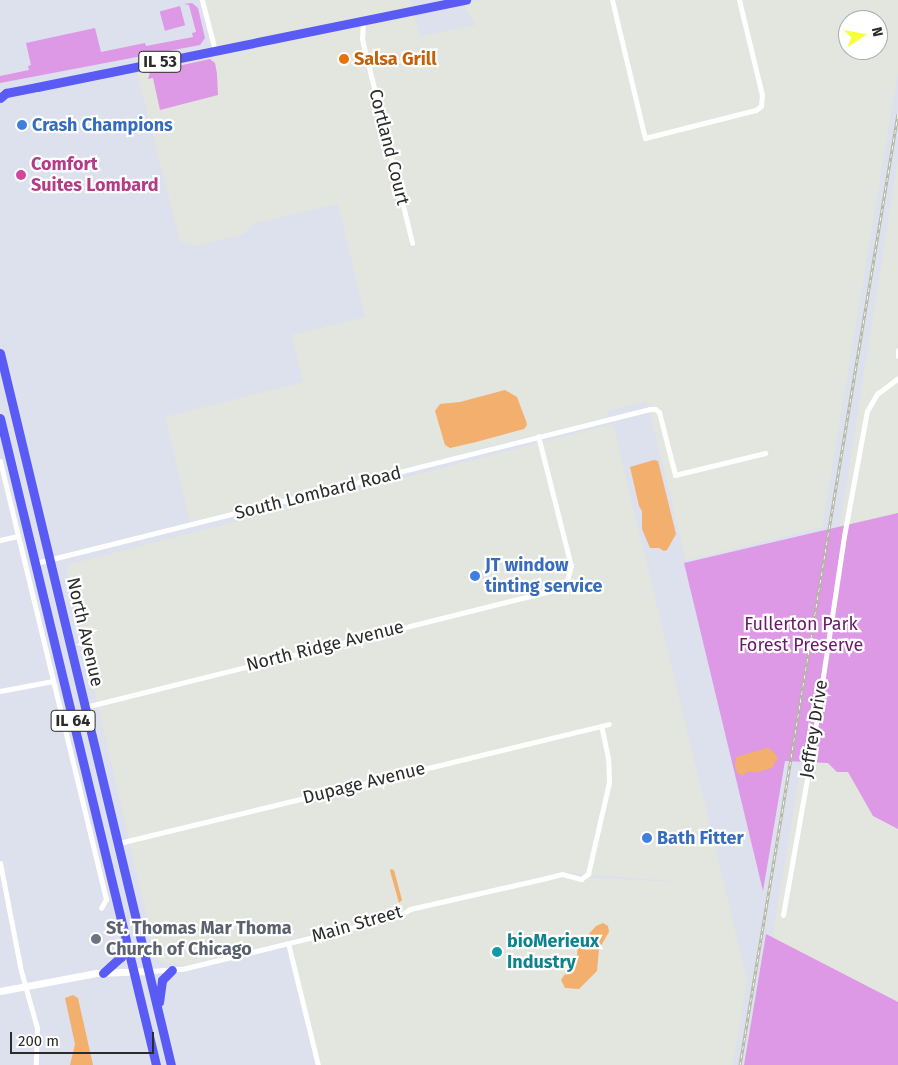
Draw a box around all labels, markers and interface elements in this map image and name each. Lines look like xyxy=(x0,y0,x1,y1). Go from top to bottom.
north arrow xyxy=(838,10,888,60)
text: N xyxy=(868,26,886,38)
road number: IL 53 xyxy=(138,48,182,76)
place label: Salsa Grill xyxy=(354,48,437,70)
marker: Salsa Grill xyxy=(338,53,350,65)
street label: Cortland Court xyxy=(364,87,414,207)
place label: Crash Champions xyxy=(32,114,173,136)
marker: Crash Champions xyxy=(16,119,28,131)
place label: Comfort Suites Lombard xyxy=(31,154,159,196)
marker: Comfort Suites Lombard xyxy=(15,169,27,181)
street label: South Lombard Road xyxy=(233,462,403,524)
place label: JT window tinting service xyxy=(485,555,602,598)
marker: JT window tinting service xyxy=(469,570,481,582)
street label: North Avenue xyxy=(62,575,108,689)
park label: Fullerton Park Forest Preserve xyxy=(739,614,863,656)
street label: North Ridge Avenue xyxy=(244,616,406,676)
street label: Jeffrey Drive xyxy=(796,678,832,780)
road number: IL 64 xyxy=(50,708,96,734)
street label: Dupage Avenue xyxy=(300,757,428,809)
place label: Bath Fitter xyxy=(657,827,744,849)
marker: Bath Fitter xyxy=(641,832,653,844)
street label: Main Street xyxy=(309,901,405,947)
place label: St. Thomas Mar Thoma Church of Chicago xyxy=(106,918,292,961)
place label: bioMerieux Industry xyxy=(507,931,599,974)
marker: St. Thomas Mar Thoma Church of Chicago xyxy=(90,933,102,945)
marker: bioMerieux Industry xyxy=(491,946,503,958)
scale bar xyxy=(12,1022,156,1054)
text: 200 m xyxy=(18,1032,59,1050)

